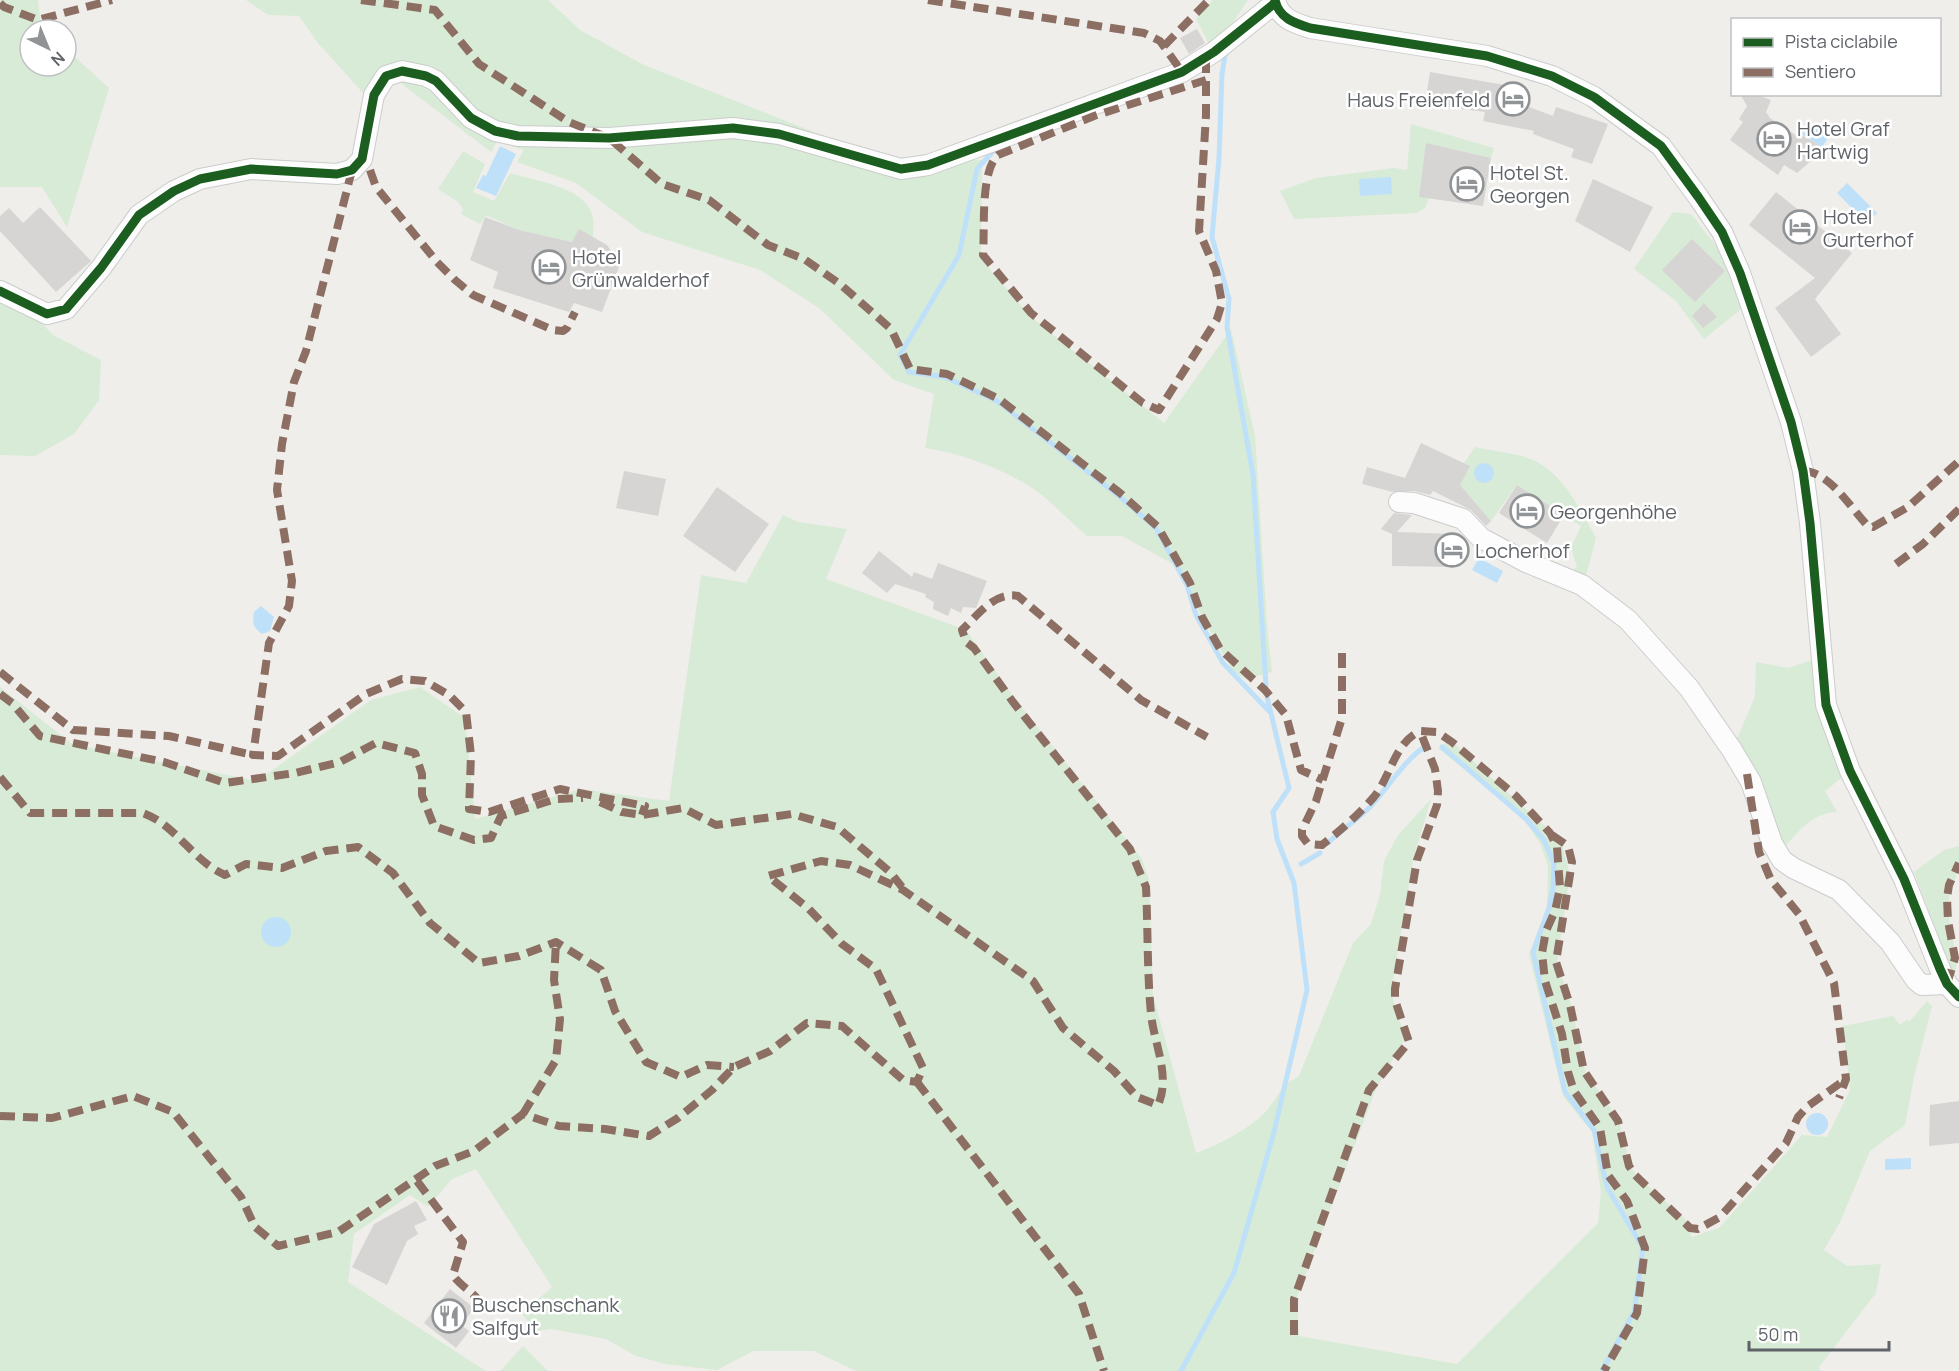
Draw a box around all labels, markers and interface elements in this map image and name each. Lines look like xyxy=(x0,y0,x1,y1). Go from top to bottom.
north arrow xyxy=(18,18,78,78)
legend xyxy=(1731,18,1941,96)
text: Pista ciclabile xyxy=(1785,29,1898,53)
text: N xyxy=(47,47,70,71)
text: Sentiero xyxy=(1785,59,1856,83)
hotel icon: Haus Freienfeld xyxy=(1495,81,1531,117)
place label: Haus Freienfeld xyxy=(1347,86,1490,113)
place label: Hotel Graf Hartwig xyxy=(1797,115,1890,165)
hotel icon: Hotel Graf Hartwig xyxy=(1756,121,1792,157)
place label: Hotel St. Georgen xyxy=(1490,159,1570,209)
hotel icon: Hotel St. Georgen xyxy=(1449,166,1485,202)
place label: Hotel Gurterhof xyxy=(1823,203,1914,253)
hotel icon: Hotel Gurterhof xyxy=(1782,209,1818,245)
place label: Hotel Grünwalderhof xyxy=(572,243,709,293)
hotel icon: Hotel Grünwalderhof xyxy=(531,249,567,285)
hotel icon: Georgenhöhe xyxy=(1509,493,1545,529)
place label: Georgenhöhe xyxy=(1550,498,1677,525)
hotel icon: Locherhof xyxy=(1434,532,1470,568)
place label: Locherhof xyxy=(1475,537,1570,564)
place label: Buschenschank Salfgut xyxy=(472,1291,620,1341)
restaurant icon: Buschenschank Salfgut xyxy=(431,1298,467,1334)
scale bar xyxy=(1749,1314,1888,1352)
text: 50 m xyxy=(1758,1322,1798,1346)

